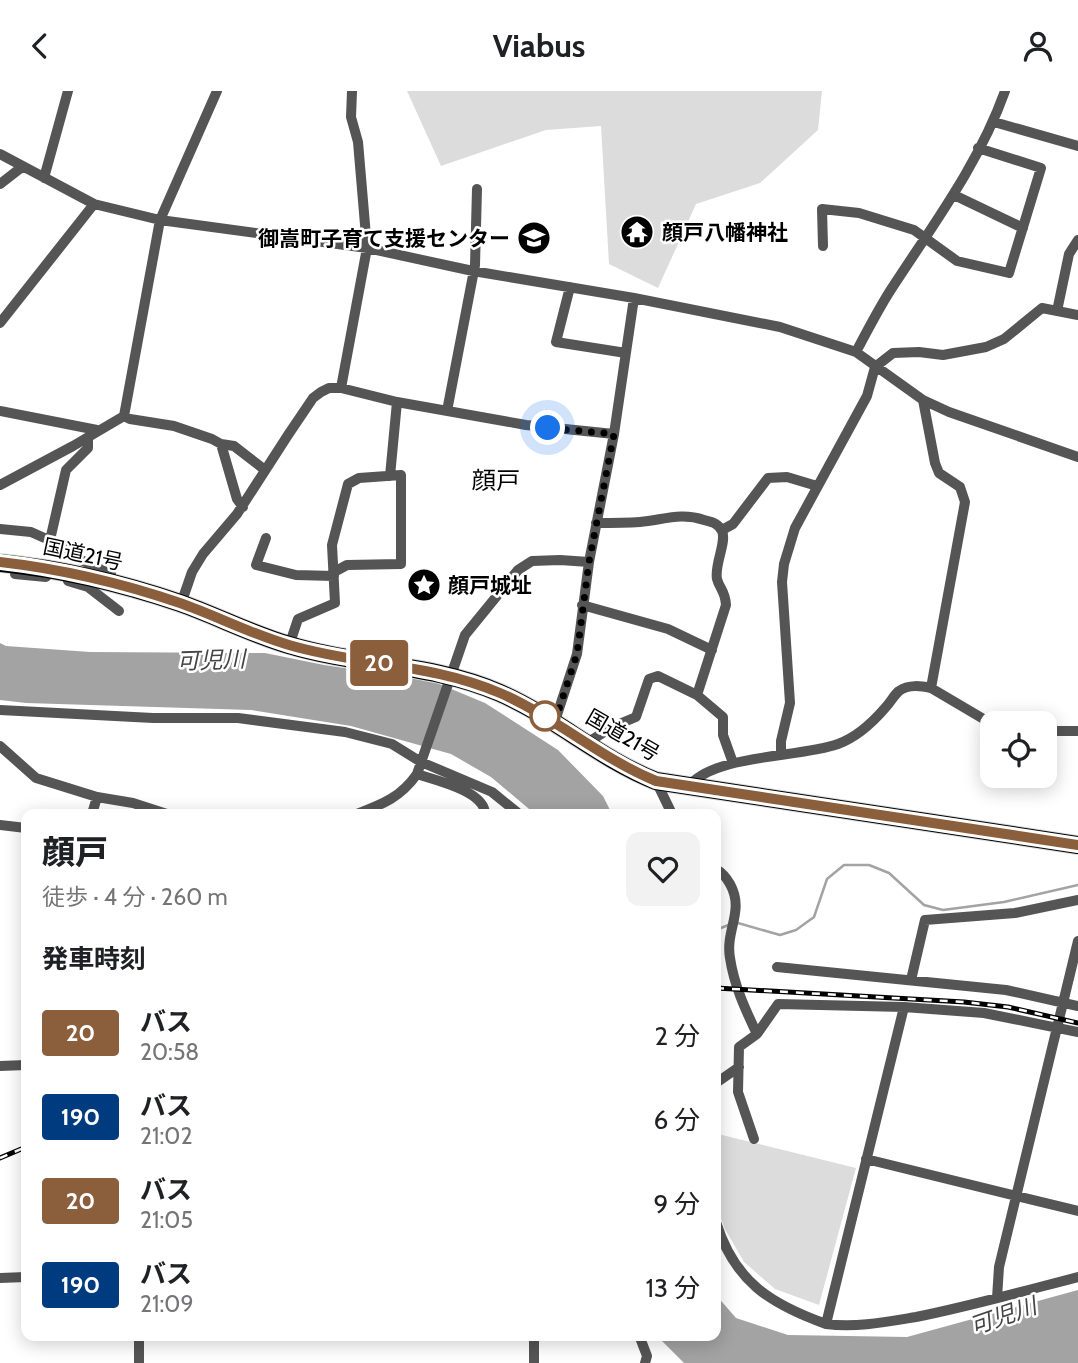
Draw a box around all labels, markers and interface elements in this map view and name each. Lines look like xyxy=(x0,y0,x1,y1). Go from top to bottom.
text: Viabus xyxy=(493,26,585,65)
icon: back xyxy=(21,27,59,65)
icon: person xyxy=(1019,27,1057,65)
temple icon: 顔戸八幡神社 xyxy=(618,213,656,251)
school or university icon: 御嵩町子育て支援センター xyxy=(515,219,553,257)
place label: 顔戸八幡神社 xyxy=(662,220,788,245)
place label: 御嵩町子育て支援センター xyxy=(258,226,510,251)
your location xyxy=(530,410,565,445)
district label: 顔戸 xyxy=(472,466,520,495)
street label: 国道21号 xyxy=(41,533,125,575)
place icon: 顔戸城址 xyxy=(405,566,443,604)
place label: 顔戸城址 xyxy=(448,573,532,598)
line badge: 20 xyxy=(348,640,410,686)
water label: 可児川 xyxy=(176,645,249,675)
text: 20 xyxy=(364,648,394,677)
unlabelled marker xyxy=(530,701,560,731)
street label: 国道21号 xyxy=(582,704,664,766)
map controls xyxy=(980,711,1057,788)
button: locate xyxy=(980,711,1057,788)
text: 顔戸 xyxy=(42,832,108,872)
button: heart xyxy=(626,832,700,906)
text: 徒歩 · 4 分 · 260 m xyxy=(42,883,228,911)
text: 発車時刻 xyxy=(42,943,146,975)
text: バス xyxy=(140,1006,192,1038)
text: 20 xyxy=(66,1018,95,1047)
text: 2 分 xyxy=(655,1020,700,1052)
text: 20:58 xyxy=(140,1038,199,1066)
text: バス xyxy=(140,1090,192,1122)
text: 190 xyxy=(61,1102,100,1131)
text: 6 分 xyxy=(653,1104,700,1136)
text: 21:02 xyxy=(140,1122,192,1150)
text: バス xyxy=(140,1174,192,1206)
text: 20 xyxy=(66,1186,95,1215)
text: 9 分 xyxy=(653,1188,700,1220)
text: 21:05 xyxy=(140,1206,193,1234)
text: バス xyxy=(140,1258,192,1290)
text: 190 xyxy=(61,1270,100,1299)
text: 13 分 xyxy=(646,1272,700,1304)
text: 21:09 xyxy=(140,1290,193,1318)
water label: 可児川 xyxy=(966,1291,1043,1340)

